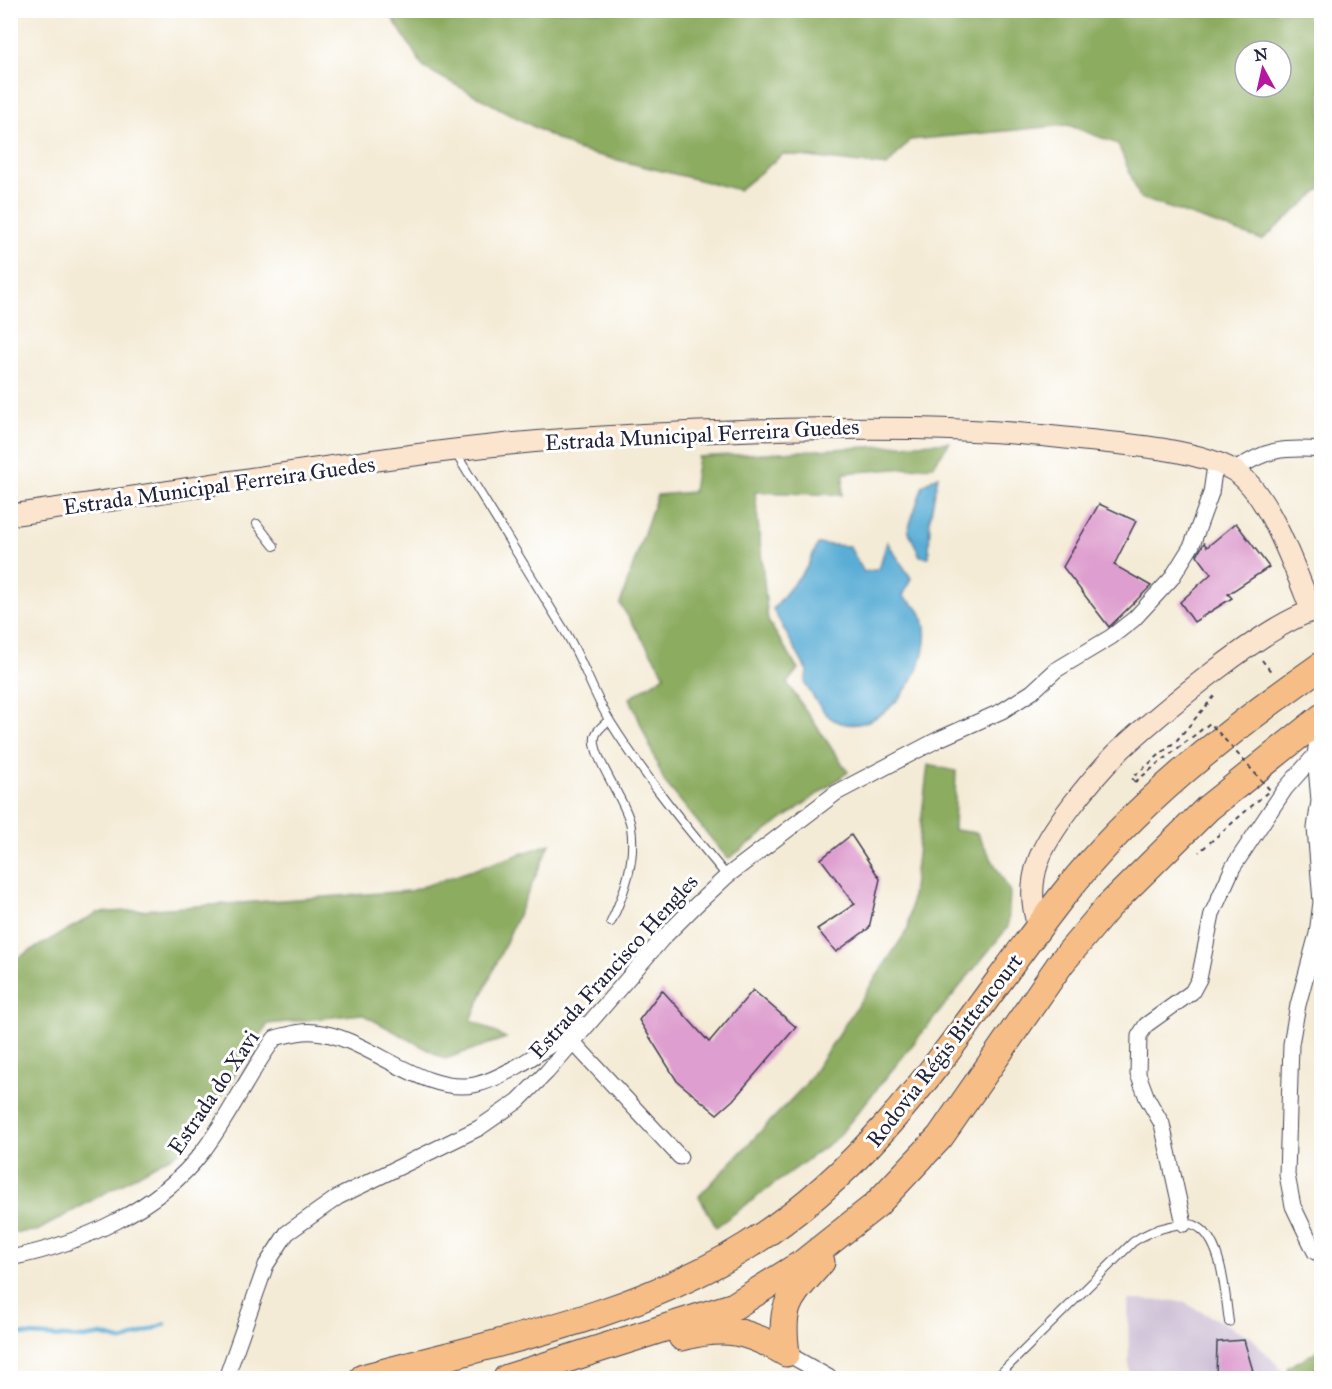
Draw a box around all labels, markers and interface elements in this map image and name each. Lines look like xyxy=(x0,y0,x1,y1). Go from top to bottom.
north arrow xyxy=(1233,39,1293,99)
text: N xyxy=(1253,44,1269,65)
street label: Estrada Municipal Ferreira Guedes xyxy=(544,413,860,456)
street label: Estrada Municipal Ferreira Guedes xyxy=(61,450,377,521)
street label: Estrada Francisco Hengles xyxy=(523,868,703,1064)
street label: Rodovia Régis Bittencourt xyxy=(860,948,1029,1153)
street label: Estrada do Xavi xyxy=(162,1025,265,1159)

